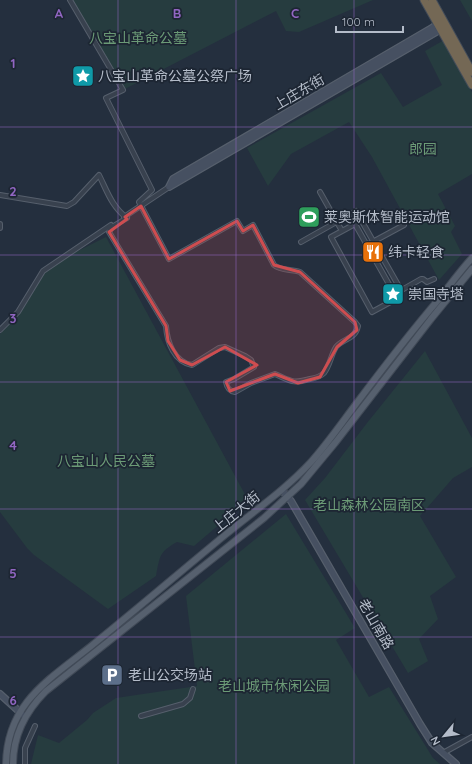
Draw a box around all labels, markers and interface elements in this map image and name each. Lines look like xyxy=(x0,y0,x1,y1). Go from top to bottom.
text: A xyxy=(55,5,64,21)
text: B xyxy=(173,5,181,21)
text: C xyxy=(291,5,299,21)
scale bar xyxy=(336,8,403,34)
text: 100 m xyxy=(342,14,375,29)
park label: 八宝山革命公墓 xyxy=(89,29,187,47)
text: 1 xyxy=(10,55,16,71)
place icon: 八宝山革命公墓公祭广场 xyxy=(70,63,96,89)
place label: 八宝山革命公墓公祭广场 xyxy=(98,67,252,85)
street label: 上庄东街 xyxy=(270,70,328,114)
park label: 郎园 xyxy=(409,140,437,158)
text: 2 xyxy=(9,183,17,199)
sports icon: 莱奥斯体智能运动馆 xyxy=(296,204,322,230)
place label: 莱奥斯体智能运动馆 xyxy=(324,208,450,226)
restaurant icon: 纬卡轻食 xyxy=(360,239,386,265)
place label: 纬卡轻食 xyxy=(388,243,444,261)
place icon: 崇国寺塔 xyxy=(380,281,406,307)
place label: 崇国寺塔 xyxy=(408,285,464,303)
text: 3 xyxy=(10,310,17,326)
text: 4 xyxy=(9,437,17,453)
park label: 八宝山人民公墓 xyxy=(57,452,155,470)
street label: 上庄大街 xyxy=(209,487,263,537)
park label: 老山森林公园南区 xyxy=(313,496,425,514)
text: 5 xyxy=(9,565,17,581)
street label: 老山南路 xyxy=(354,595,398,653)
parking icon: 老山公交场站 xyxy=(99,662,125,688)
place label: 老山公交场站 xyxy=(128,666,212,684)
park label: 老山城市休闲公园 xyxy=(218,677,330,695)
text: 6 xyxy=(9,692,17,708)
north arrow xyxy=(424,716,464,756)
text: N xyxy=(427,734,443,748)

